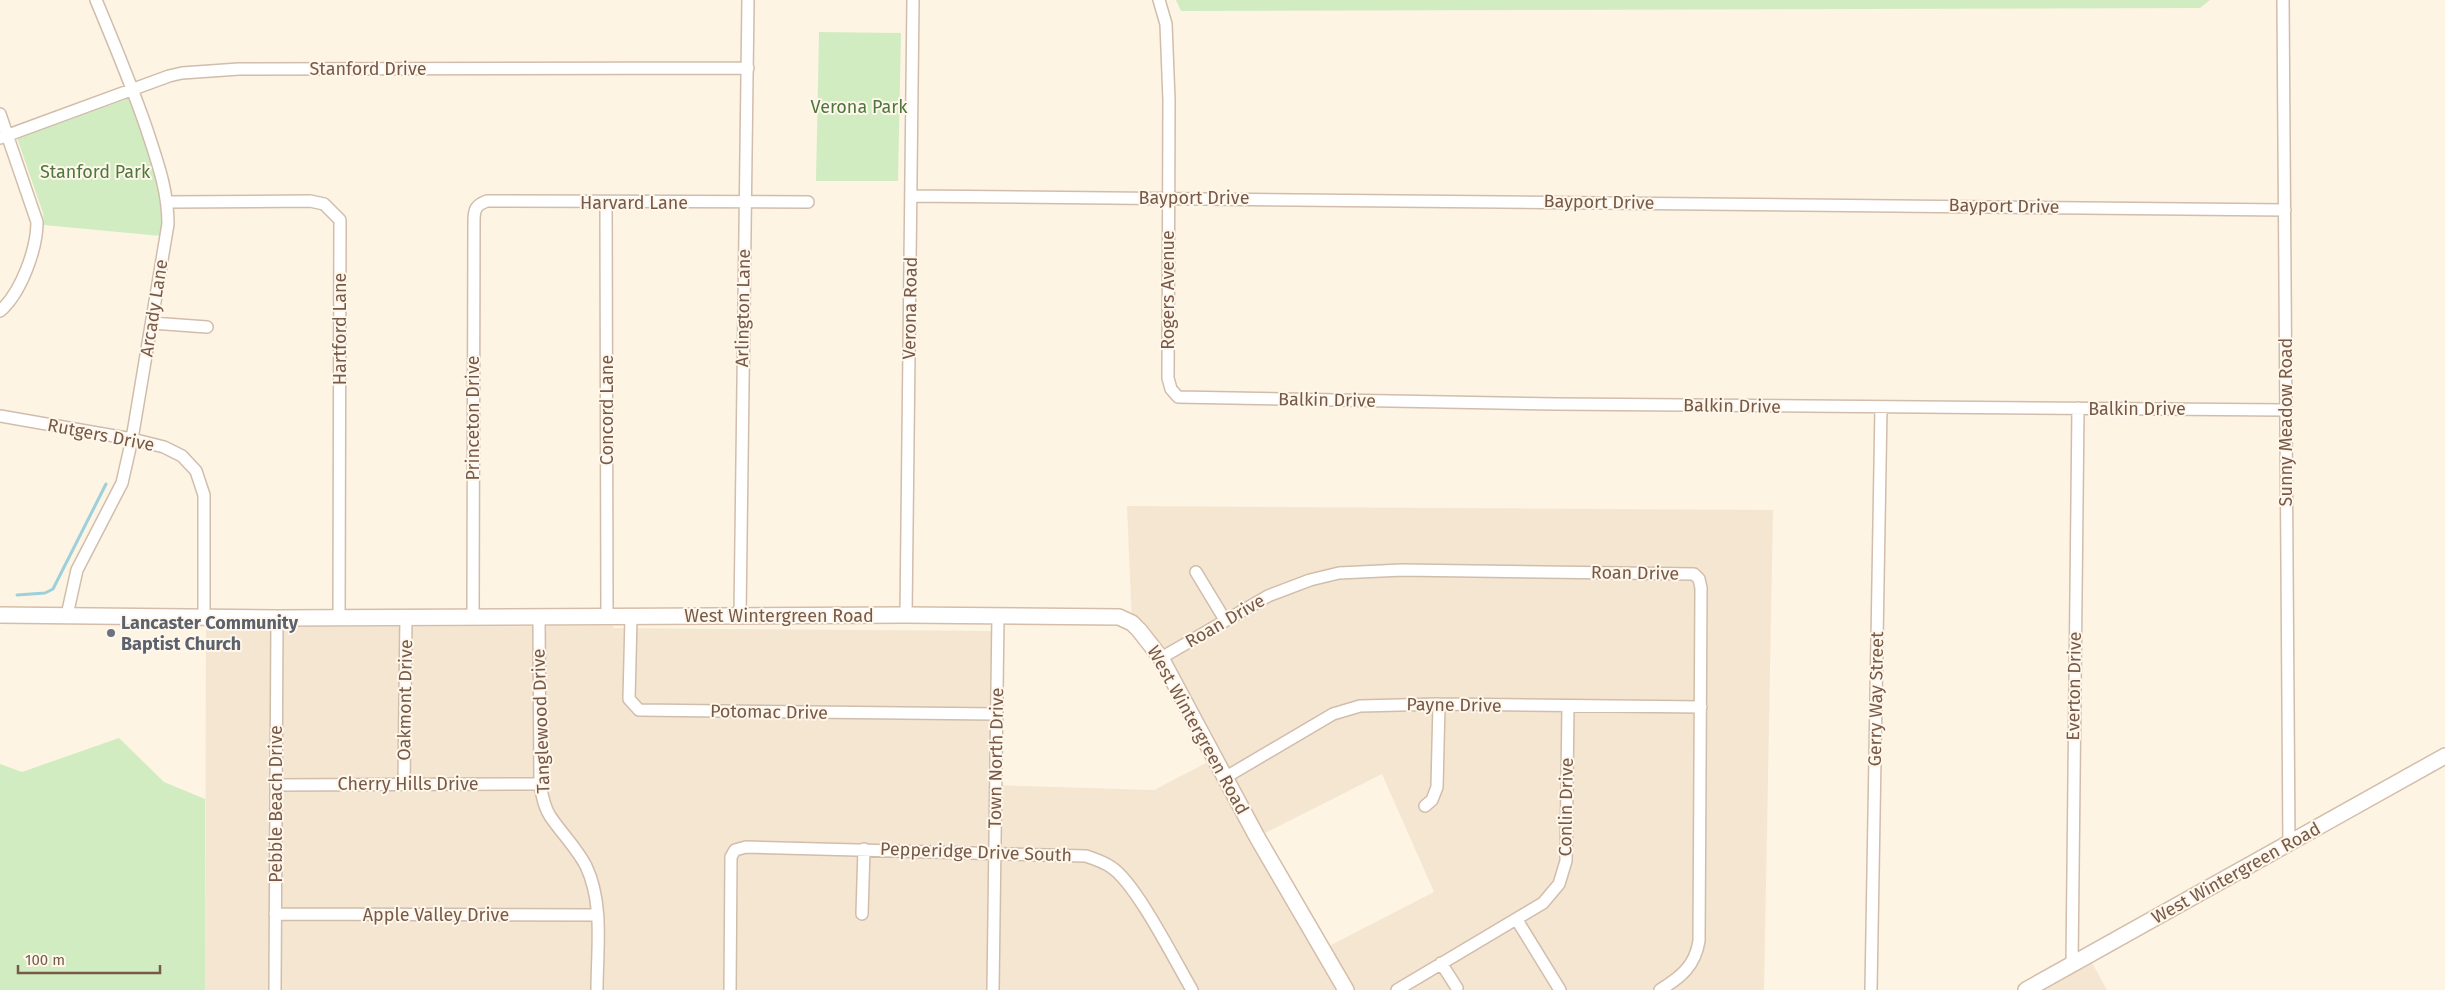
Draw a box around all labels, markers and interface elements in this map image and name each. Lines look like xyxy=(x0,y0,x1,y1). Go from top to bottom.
street label: Stanford Drive xyxy=(309,58,427,80)
park label: Verona Park xyxy=(811,96,908,118)
park label: Stanford Park xyxy=(40,161,151,183)
street label: Bayport Drive xyxy=(1139,187,1249,209)
street label: Bayport Drive xyxy=(1543,190,1655,214)
street label: Harvard Lane xyxy=(580,192,688,214)
street label: Bayport Drive xyxy=(1948,194,2060,218)
street label: Rogers Avenue xyxy=(1157,230,1179,350)
street label: Arlington Lane xyxy=(731,249,755,367)
street label: Verona Road xyxy=(898,256,922,360)
street label: Arcady Lane xyxy=(135,258,173,358)
street label: Hartford Lane xyxy=(329,273,351,385)
street label: Sunny Meadow Road xyxy=(2275,338,2297,506)
street label: Concord Lane xyxy=(596,355,618,465)
street label: Princeton Drive xyxy=(462,356,484,481)
street label: Balkin Drive xyxy=(1278,388,1376,412)
street label: Balkin Drive xyxy=(1683,394,1781,418)
street label: Balkin Drive xyxy=(2088,398,2186,420)
street label: Rutgers Drive xyxy=(46,414,156,456)
street label: Roan Drive xyxy=(1591,561,1679,585)
street label: Roan Drive xyxy=(1181,589,1269,653)
street label: West Wintergreen Road xyxy=(684,605,874,627)
place label: Lancaster Community Baptist Church xyxy=(121,612,299,655)
marker: Lancaster Community Baptist Church xyxy=(105,627,117,639)
street label: Gerry Way Street xyxy=(1864,631,1888,767)
street label: Everton Drive xyxy=(2062,631,2086,741)
street label: Oakmont Drive xyxy=(393,639,417,761)
street label: West Wintergreen Road xyxy=(1142,642,1254,818)
street label: Tanglewood Drive xyxy=(527,648,555,794)
street label: Town North Drive xyxy=(984,687,1008,829)
street label: Payne Drive xyxy=(1406,693,1502,717)
street label: Potomac Drive xyxy=(710,700,828,724)
street label: Pebble Beach Drive xyxy=(265,725,287,883)
street label: Conlin Drive xyxy=(1554,757,1578,857)
street label: Cherry Hills Drive xyxy=(337,773,479,795)
street label: West Wintergreen Road xyxy=(2148,817,2324,929)
street label: Pepperidge Drive South xyxy=(880,838,1072,866)
street label: Apple Valley Drive xyxy=(363,904,509,926)
scale bar xyxy=(18,942,160,974)
text: 100 m xyxy=(25,951,65,969)

